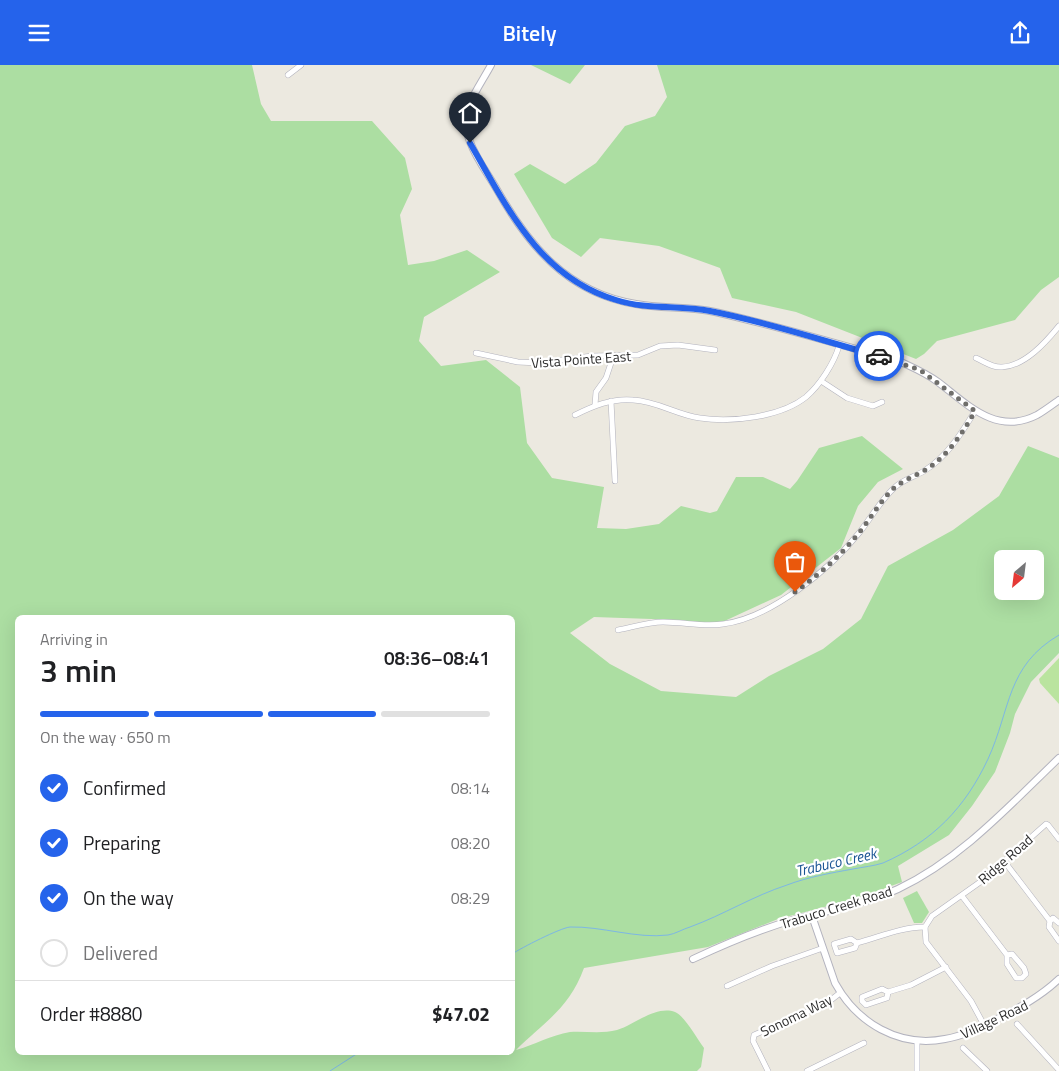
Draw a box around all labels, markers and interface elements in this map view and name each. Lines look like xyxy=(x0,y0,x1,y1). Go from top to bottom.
text: Bitely xyxy=(502,16,557,50)
icon: menu xyxy=(25,19,53,47)
icon: share xyxy=(1006,19,1034,47)
pin xyxy=(449,92,491,143)
icon: home xyxy=(456,99,484,127)
courier xyxy=(854,331,904,381)
icon: car xyxy=(865,342,893,370)
street label: Vista Pointe East xyxy=(530,345,632,373)
pin xyxy=(774,541,816,592)
icon: bag xyxy=(781,548,809,576)
north arrow xyxy=(994,550,1044,600)
map controls xyxy=(994,550,1044,600)
text: Arriving in xyxy=(40,627,108,651)
text: 08:36–08:41 xyxy=(384,643,490,672)
text: 3 min xyxy=(40,646,117,694)
text: On the way · 650 m xyxy=(40,725,171,749)
text: Confirmed xyxy=(83,773,166,802)
icon: check xyxy=(40,774,68,802)
text: 08:14 xyxy=(451,776,490,800)
text: Preparing xyxy=(83,828,160,857)
icon: check xyxy=(40,829,68,857)
street label: Ridge Road xyxy=(973,829,1037,889)
text: 08:20 xyxy=(451,831,490,855)
water label: Trabuco Creek xyxy=(793,841,881,882)
street label: Trabuco Creek Road xyxy=(778,880,894,934)
text: On the way xyxy=(83,883,174,912)
icon: check xyxy=(40,884,68,912)
text: 08:29 xyxy=(451,886,490,910)
text: Delivered xyxy=(83,938,158,967)
street label: Sonoma Way xyxy=(757,988,836,1041)
street label: Village Road xyxy=(957,994,1031,1044)
text: Order #8880 xyxy=(40,999,142,1028)
text: $47.02 xyxy=(432,999,490,1028)

